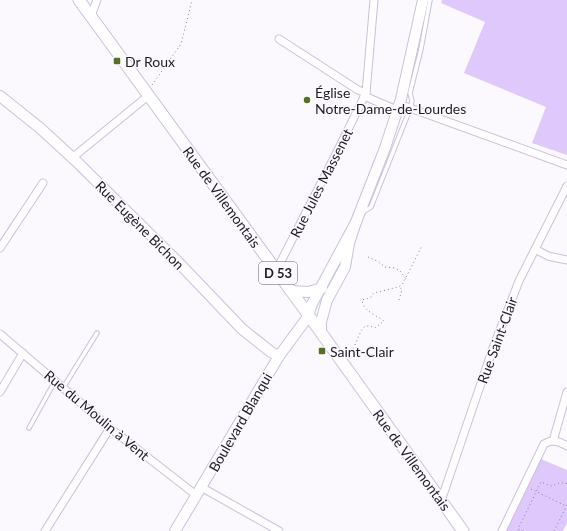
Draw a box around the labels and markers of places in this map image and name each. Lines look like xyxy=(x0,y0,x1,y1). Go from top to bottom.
place label: Dr Roux xyxy=(125,53,175,70)
marker: Dr Roux xyxy=(112,56,122,66)
place label: Église Notre-Dame-de-Lourdes xyxy=(315,84,466,117)
marker: Église Notre-Dame-de-Lourdes xyxy=(302,95,312,105)
place label: Saint-Clair xyxy=(330,343,394,360)
marker: Saint-Clair xyxy=(317,346,327,356)

